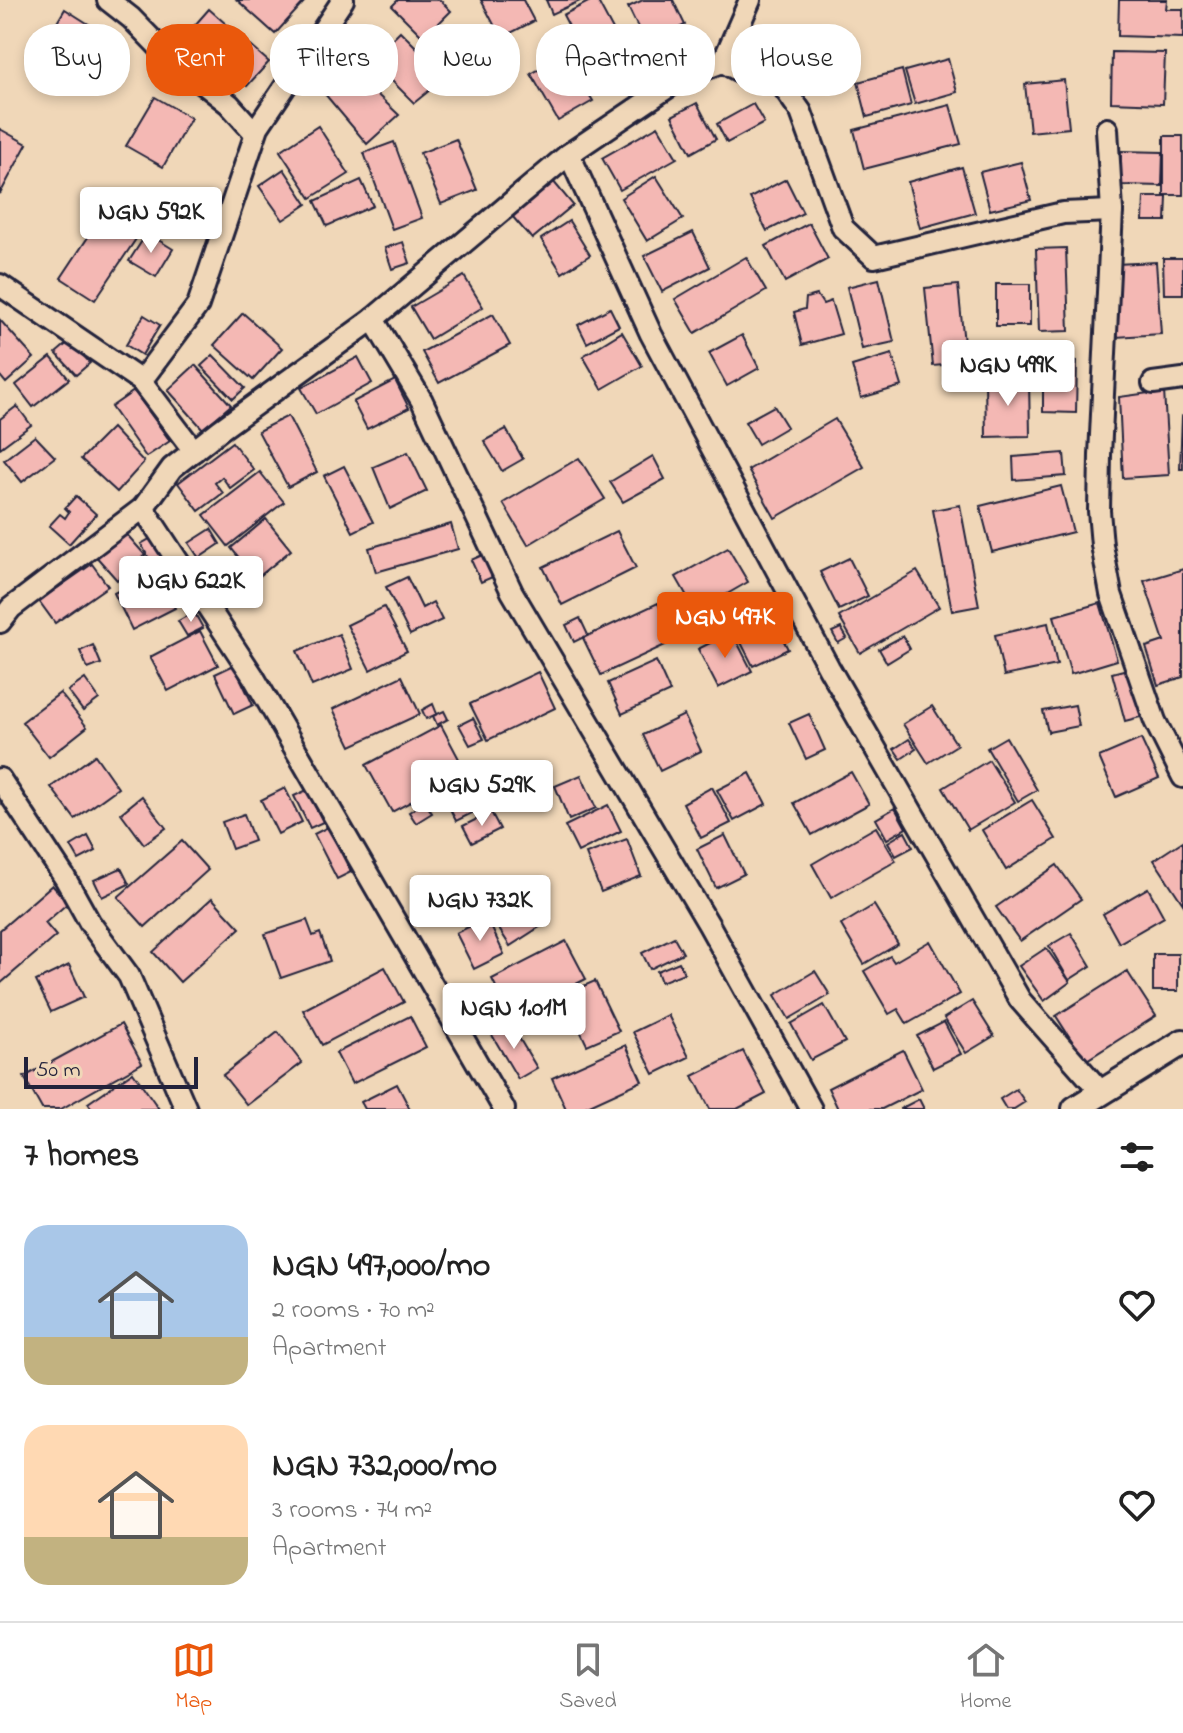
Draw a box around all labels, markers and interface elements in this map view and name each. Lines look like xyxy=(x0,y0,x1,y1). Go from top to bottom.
chip: Buy xyxy=(24,24,130,96)
chip: Rent xyxy=(146,24,254,96)
chip: Filters xyxy=(270,24,398,96)
chip: New xyxy=(414,24,520,96)
chip: Apartment xyxy=(536,24,715,96)
chip: House xyxy=(731,24,861,96)
pin: NGN 592K xyxy=(68,187,234,255)
text: NGN 592K xyxy=(98,194,204,232)
pin: NGN 499K xyxy=(925,340,1091,408)
text: NGN 499K xyxy=(960,347,1056,385)
pin: NGN 622K xyxy=(108,556,274,624)
text: NGN 622K xyxy=(137,563,245,601)
pin: NGN 497K xyxy=(642,592,808,660)
text: NGN 497K xyxy=(675,599,775,637)
pin: NGN 529K xyxy=(399,760,565,828)
text: NGN 529K xyxy=(429,767,535,805)
pin: NGN 732K xyxy=(397,875,563,943)
text: NGN 732K xyxy=(428,882,532,920)
pin: NGN 1.01M xyxy=(422,983,606,1051)
text: NGN 1.01M xyxy=(461,990,567,1028)
scale bar xyxy=(24,1053,198,1089)
text: 50 m xyxy=(36,1055,81,1087)
text: 7 homes xyxy=(24,1132,139,1182)
icon: filters xyxy=(1115,1135,1159,1179)
text: NGN 497,000/mo xyxy=(272,1242,490,1292)
icon: home xyxy=(88,1257,184,1353)
icon: heart xyxy=(1115,1283,1159,1327)
text: 2 rooms · 70 m² xyxy=(272,1292,435,1330)
text: Apartment xyxy=(272,1330,386,1368)
text: NGN 732,000/mo xyxy=(272,1442,497,1492)
icon: home xyxy=(88,1457,184,1553)
icon: heart xyxy=(1115,1483,1159,1527)
text: 3 rooms · 74 m² xyxy=(272,1492,432,1530)
text: Apartment xyxy=(272,1530,386,1568)
tab: Map xyxy=(172,1638,216,1718)
tab: Saved xyxy=(559,1638,617,1718)
tab: Home xyxy=(960,1638,1011,1718)

